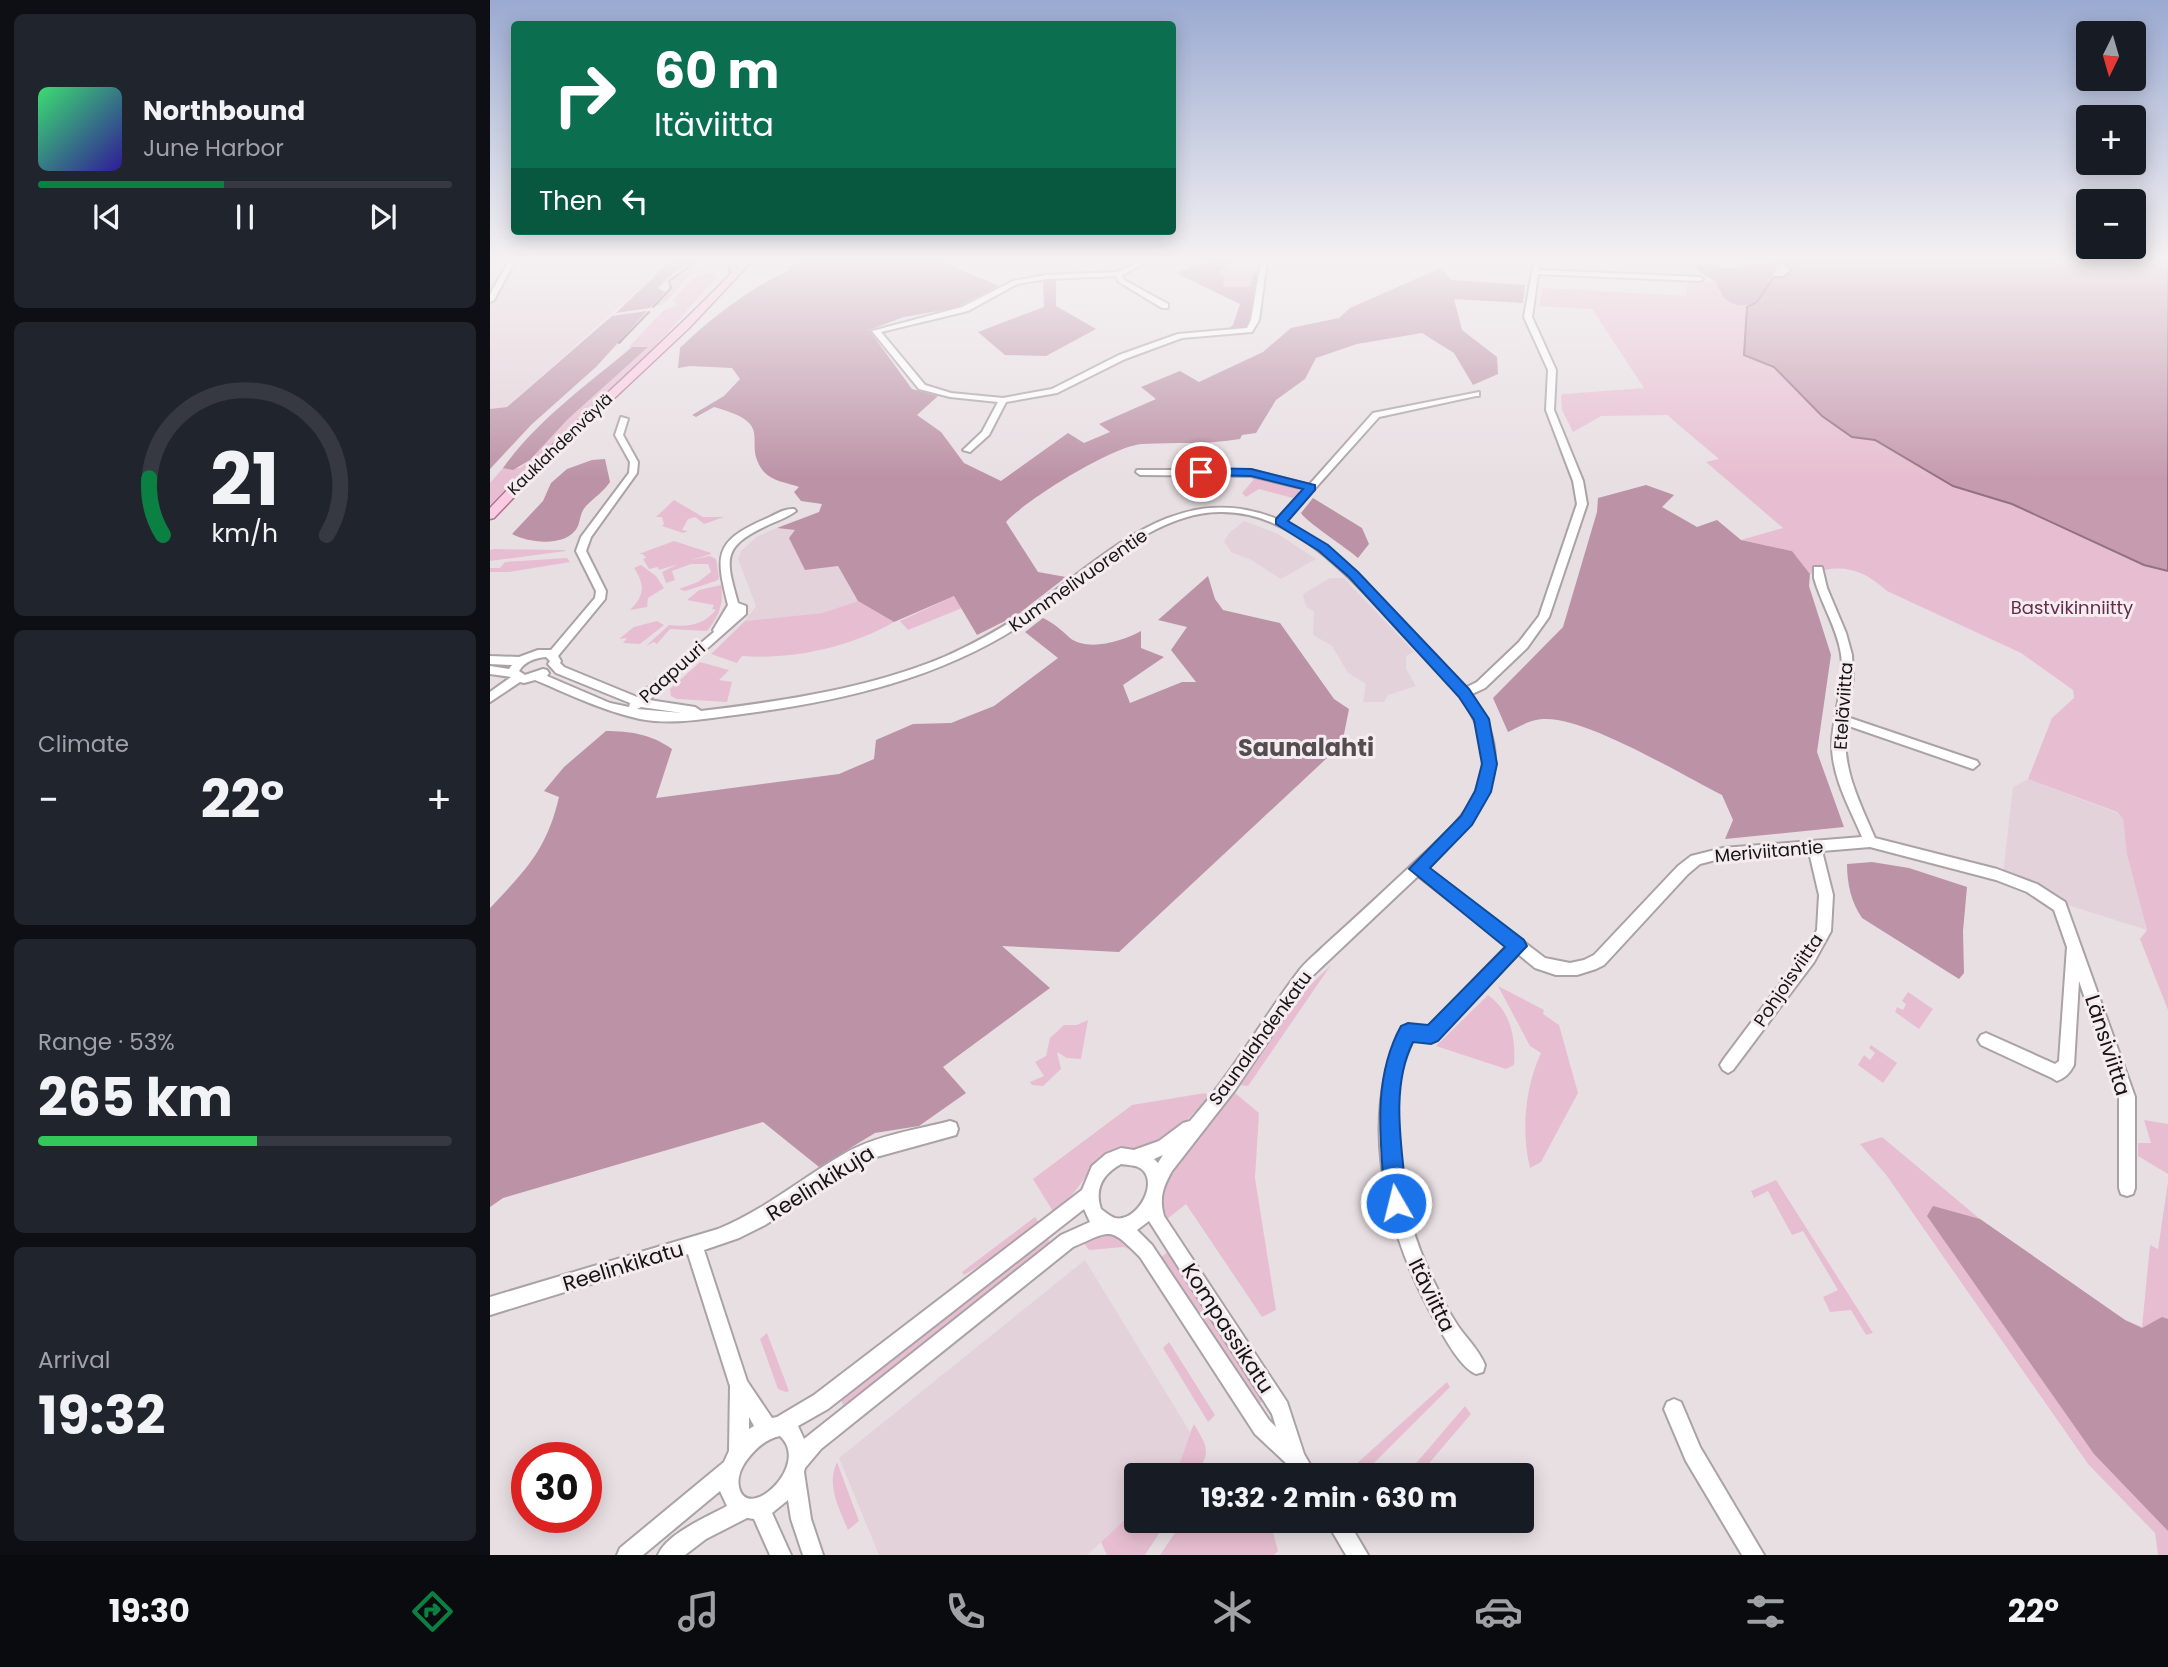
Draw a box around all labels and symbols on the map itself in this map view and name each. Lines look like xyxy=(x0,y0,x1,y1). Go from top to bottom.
north arrow xyxy=(2076,21,2146,91)
street label: Kauklahdenväylä xyxy=(502,388,618,500)
pin xyxy=(1171,442,1231,502)
street label: Kummelivuorentie xyxy=(1004,523,1152,637)
park label: Bastvikinniitty xyxy=(2011,595,2133,620)
street label: Paapuuri xyxy=(633,636,711,708)
street label: Eteläviitta xyxy=(1827,661,1859,751)
district label: Saunalahti xyxy=(1238,731,1374,764)
street label: Meriviitantie xyxy=(1714,834,1824,868)
street label: Pohjoisviitta xyxy=(1748,928,1828,1032)
street label: Saunalahdenkatu xyxy=(1203,966,1317,1110)
street label: Länsiviitta xyxy=(2078,991,2138,1099)
street label: Reelinkikuja xyxy=(760,1138,880,1228)
position arrow xyxy=(1359,1166,1433,1240)
street label: Reelinkikatu xyxy=(559,1234,687,1298)
street label: Itäviitta xyxy=(1402,1253,1462,1337)
street label: Kompassikatu xyxy=(1175,1258,1281,1398)
speed limit sign: 30 xyxy=(511,1442,602,1533)

